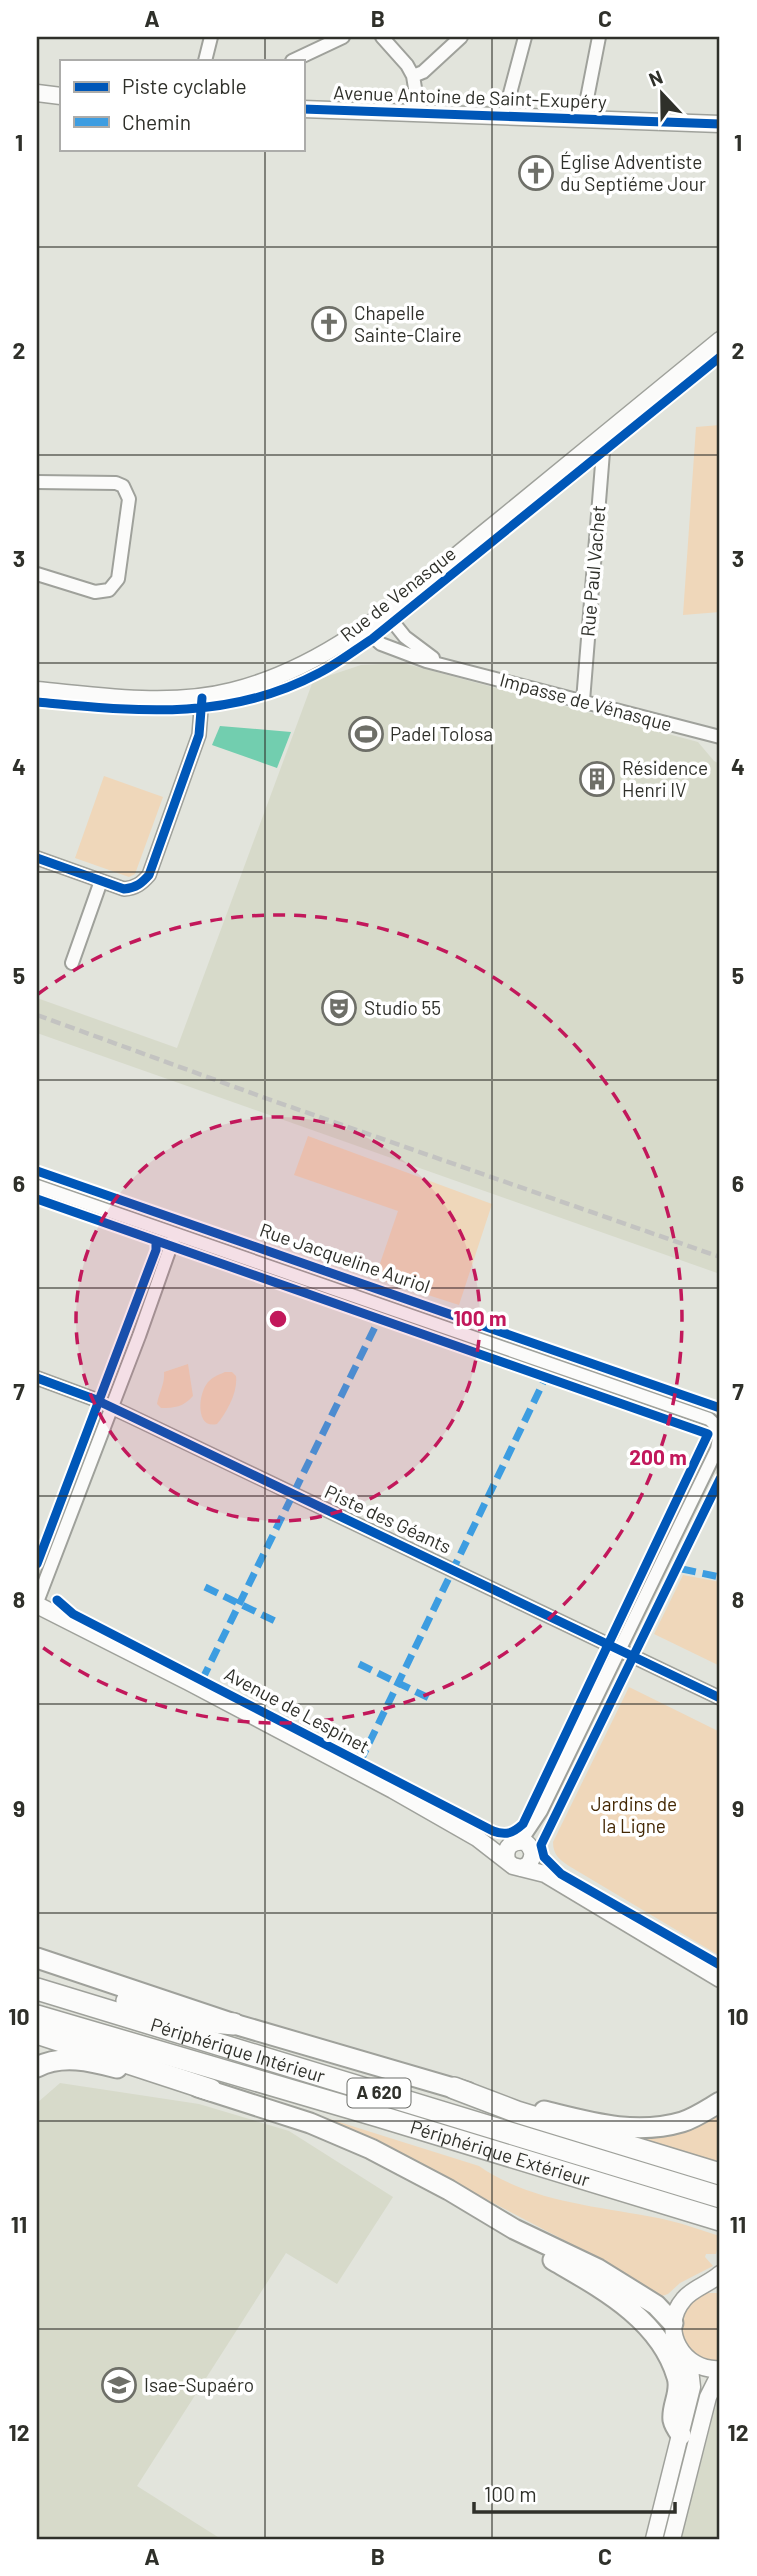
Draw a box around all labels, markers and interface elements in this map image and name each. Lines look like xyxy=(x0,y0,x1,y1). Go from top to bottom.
text: A xyxy=(144,4,160,32)
text: B xyxy=(371,4,385,32)
text: C xyxy=(598,4,612,32)
legend xyxy=(60,60,304,150)
north arrow xyxy=(628,60,698,130)
text: N xyxy=(645,65,666,91)
text: Piste cyclable xyxy=(122,73,247,98)
street label: Avenue Antoine de Saint-Exupéry xyxy=(333,80,607,113)
text: Chemin xyxy=(122,109,191,134)
text: 1 xyxy=(15,128,23,156)
text: 1 xyxy=(734,128,742,156)
place label: Église Adventiste du Septiéme Jour xyxy=(560,150,706,195)
church icon: Église Adventiste du Septiéme Jour xyxy=(517,154,555,192)
place label: Chapelle Sainte-Claire xyxy=(354,301,462,346)
church icon: Chapelle Sainte-Claire xyxy=(310,305,348,343)
text: 2 xyxy=(13,336,25,364)
text: 2 xyxy=(732,336,744,364)
street label: Rue Paul Vachet xyxy=(575,504,610,638)
street label: Rue de Venasque xyxy=(335,541,460,646)
text: 3 xyxy=(13,544,25,572)
text: 3 xyxy=(732,544,744,572)
street label: Impasse de Vénasque xyxy=(498,667,675,736)
sports icon: Padel Tolosa xyxy=(347,715,385,753)
place label: Padel Tolosa xyxy=(390,722,493,745)
text: 4 xyxy=(12,752,26,780)
text: 4 xyxy=(731,752,745,780)
place label: Résidence Henri IV xyxy=(622,756,708,801)
building icon: Résidence Henri IV xyxy=(578,760,616,798)
text: 5 xyxy=(13,961,25,989)
text: 5 xyxy=(732,961,744,989)
theatre icon: Studio 55 xyxy=(320,989,358,1027)
place label: Studio 55 xyxy=(364,996,441,1019)
text: 6 xyxy=(13,1169,25,1197)
text: 6 xyxy=(732,1169,744,1197)
street label: Rue Jacqueline Auriol xyxy=(257,1218,433,1297)
text: 100 m xyxy=(453,1305,507,1330)
centre of rings xyxy=(266,1307,290,1331)
text: 7 xyxy=(13,1377,25,1405)
text: 7 xyxy=(732,1377,744,1405)
text: 200 m xyxy=(629,1444,687,1469)
street label: Piste des Géants xyxy=(321,1479,455,1558)
text: 8 xyxy=(13,1585,25,1613)
text: 8 xyxy=(732,1585,744,1613)
street label: Avenue de Lespinet xyxy=(221,1662,374,1757)
park label: Jardins de la Ligne xyxy=(591,1792,677,1837)
text: 9 xyxy=(13,1794,25,1822)
text: 9 xyxy=(732,1794,744,1822)
text: 10 xyxy=(8,2002,30,2030)
text: 10 xyxy=(727,2002,749,2030)
street label: Périphérique Intérieur xyxy=(148,2012,328,2087)
road number: A 620 xyxy=(348,2078,410,2108)
street label: Périphérique Extérieur xyxy=(408,2115,593,2191)
text: 11 xyxy=(11,2210,27,2238)
text: 11 xyxy=(730,2210,746,2238)
school or university icon: Isae-Supaéro xyxy=(100,2366,138,2404)
place label: Isae-Supaéro xyxy=(144,2373,254,2396)
text: 12 xyxy=(8,2418,30,2446)
text: 12 xyxy=(727,2418,749,2446)
scale bar xyxy=(474,2471,675,2515)
text: 100 m xyxy=(484,2481,537,2506)
text: A xyxy=(144,2542,160,2570)
text: B xyxy=(371,2542,385,2570)
text: C xyxy=(598,2542,612,2570)

